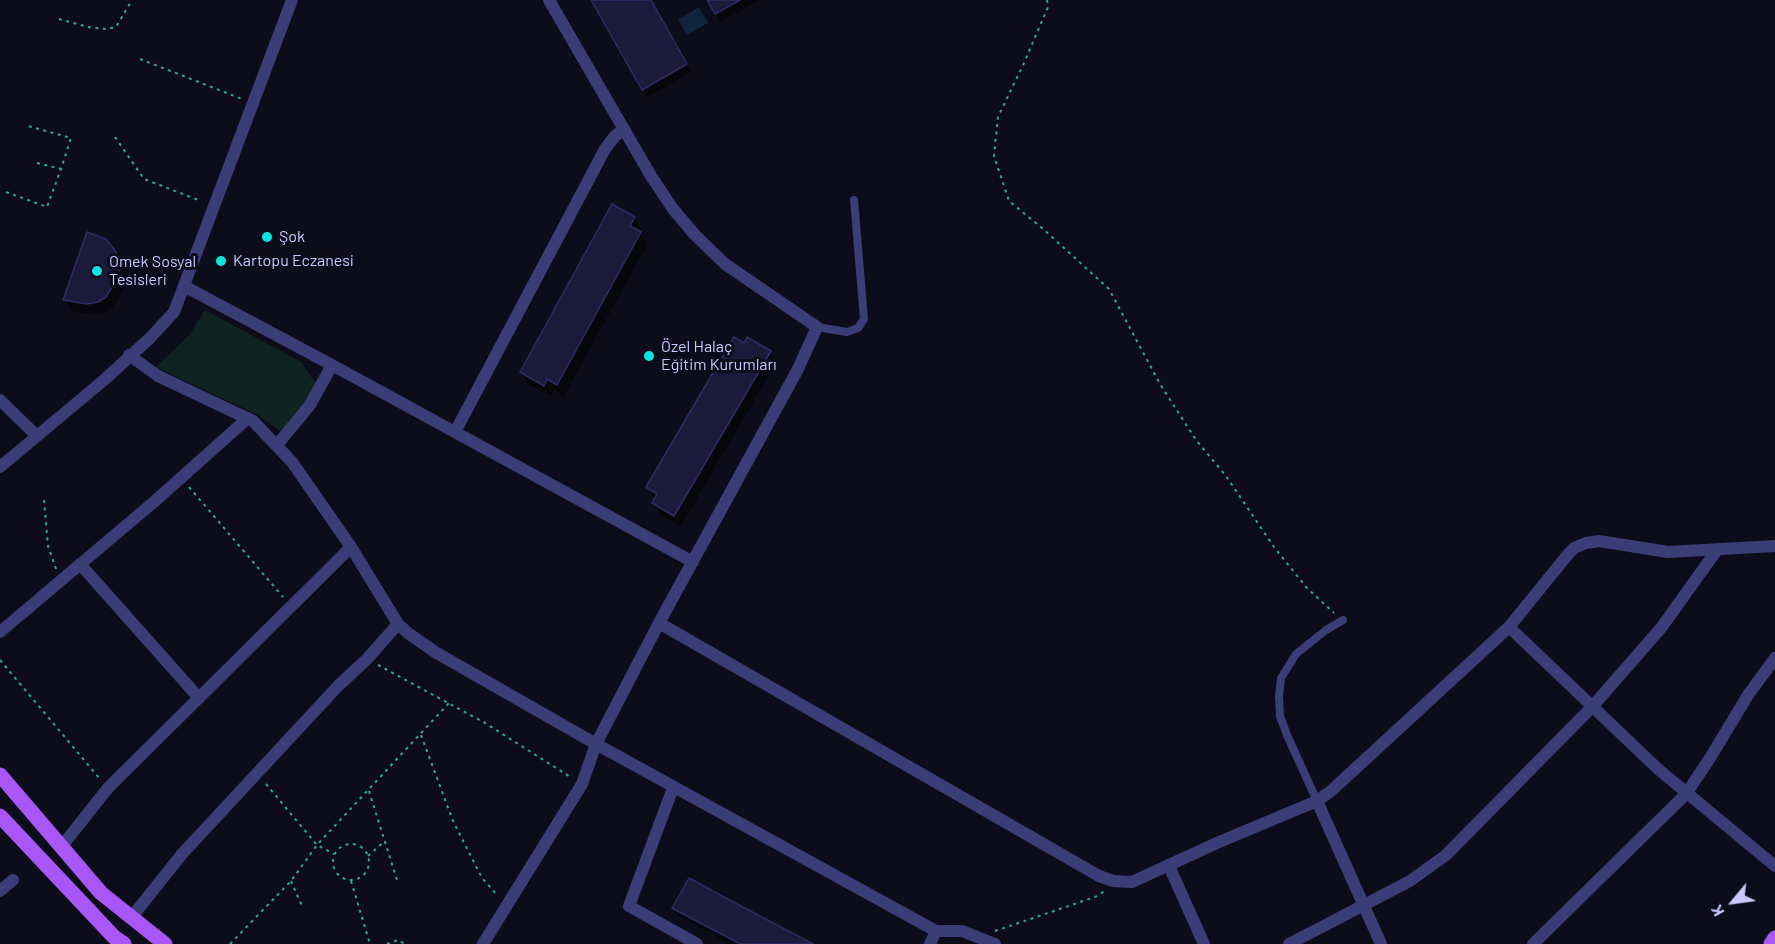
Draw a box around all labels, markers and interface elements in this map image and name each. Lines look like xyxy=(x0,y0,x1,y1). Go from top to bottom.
place label: Şok xyxy=(279,227,305,247)
marker: Şok xyxy=(260,230,274,244)
place label: Kartopu Eczanesi xyxy=(233,251,354,271)
place label: Omek Sosyal Tesisleri xyxy=(109,252,196,290)
marker: Kartopu Eczanesi xyxy=(214,254,228,268)
marker: Omek Sosyal Tesisleri xyxy=(90,264,104,278)
place label: Özel Halaç Eğitim Kurumları xyxy=(661,337,777,375)
marker: Özel Halaç Eğitim Kurumları xyxy=(642,349,656,363)
north arrow xyxy=(1703,872,1763,932)
text: K xyxy=(1706,902,1728,920)

